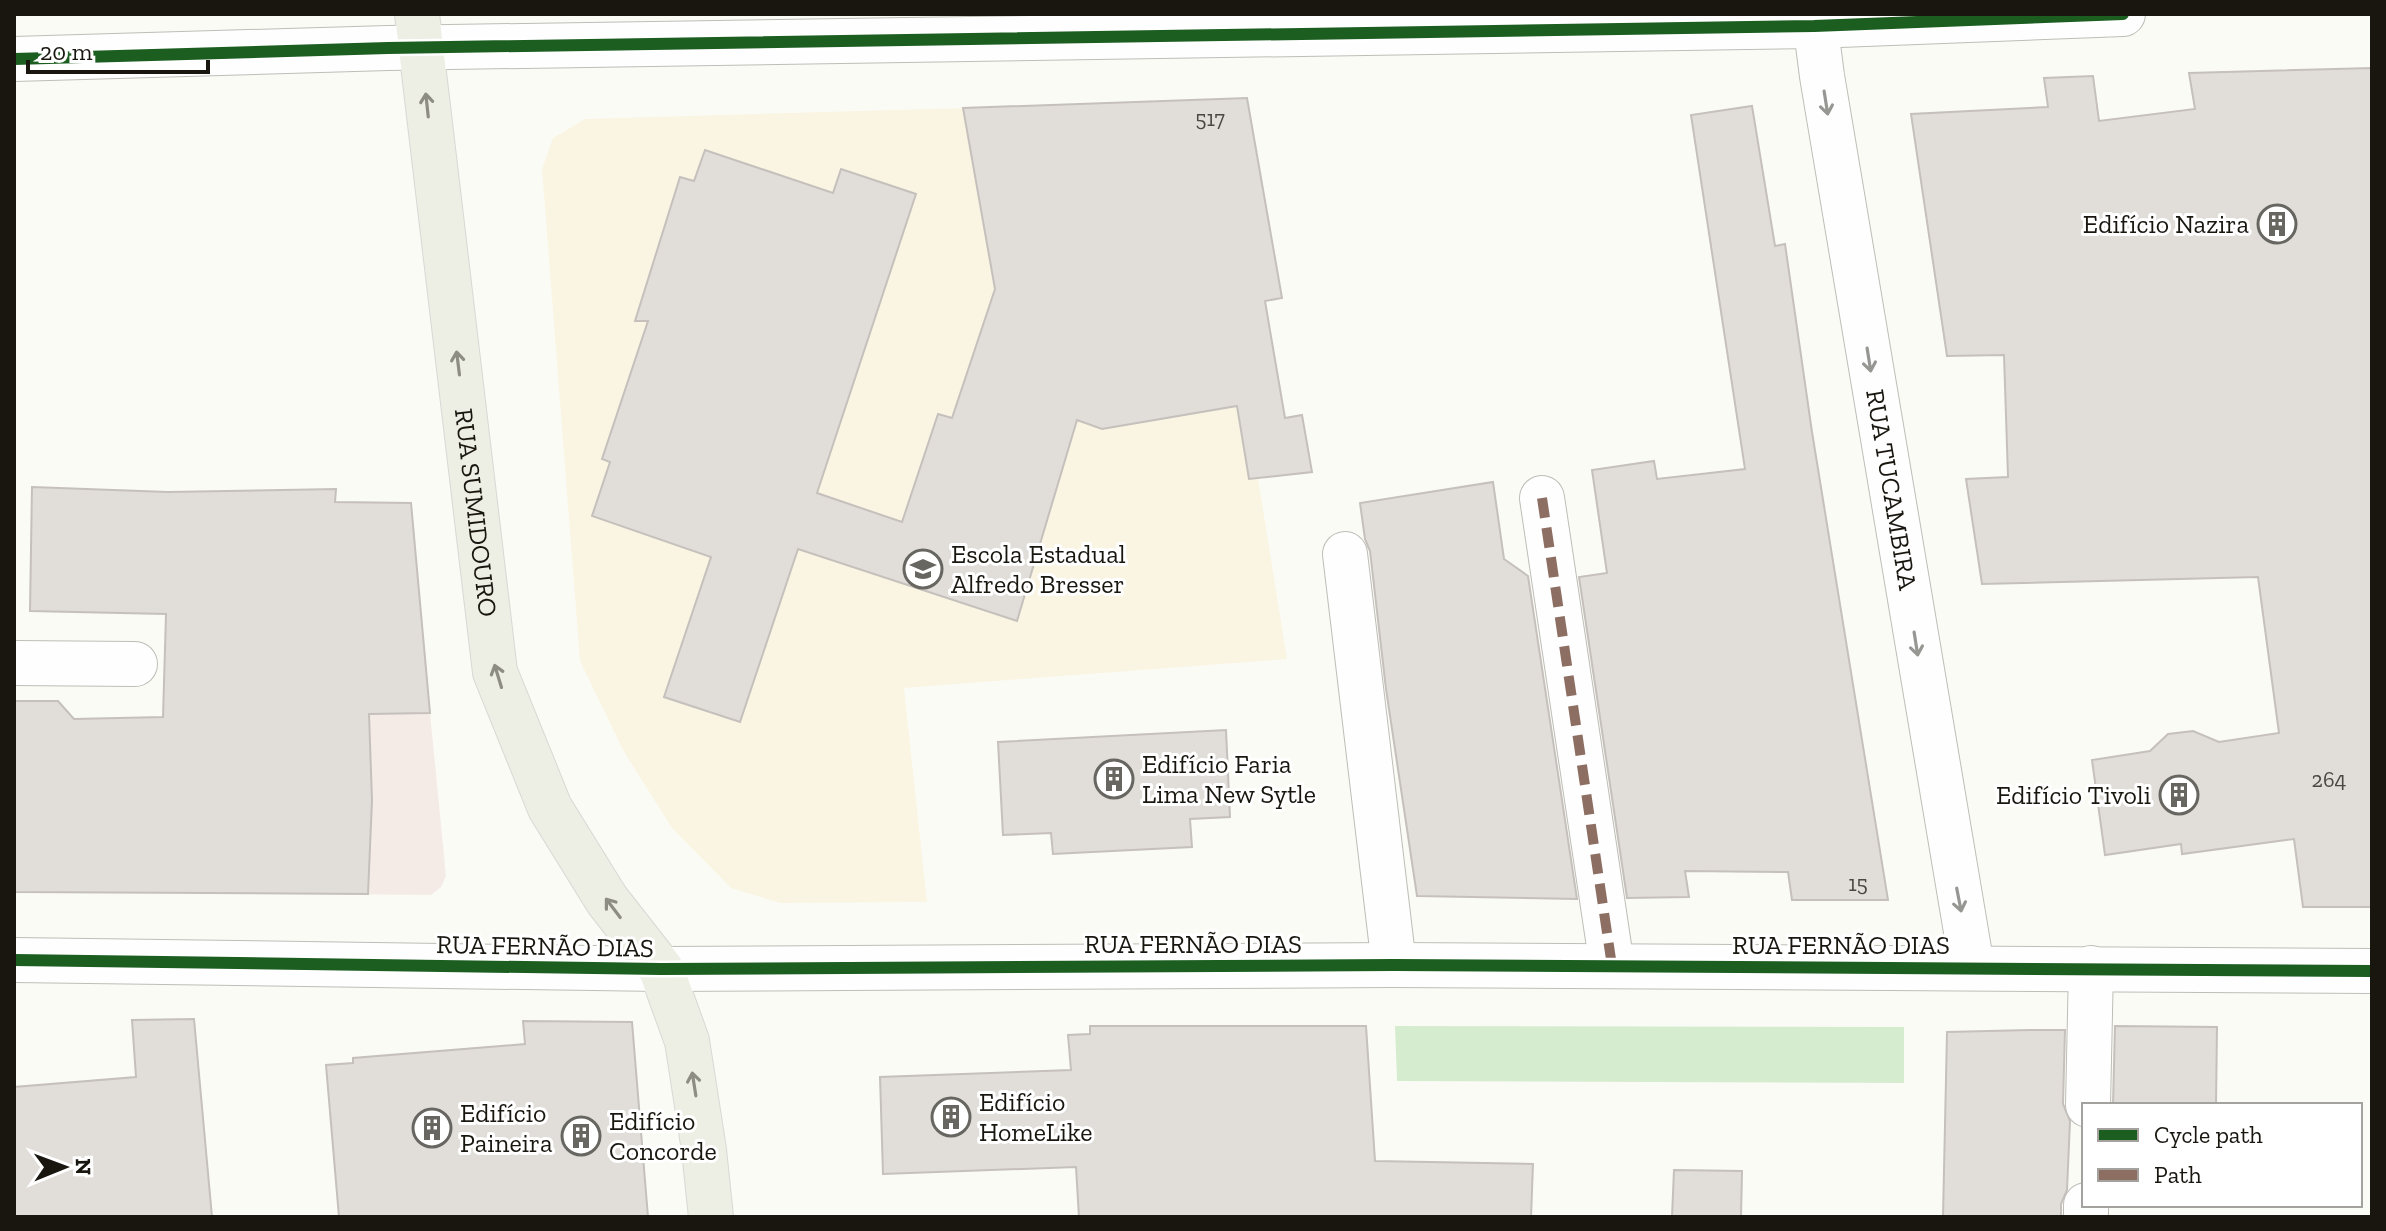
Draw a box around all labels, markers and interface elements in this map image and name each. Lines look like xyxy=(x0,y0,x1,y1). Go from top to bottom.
scale bar xyxy=(28,24,208,74)
text: 20 m xyxy=(40,37,93,66)
one-way arrow xyxy=(1820,90,1835,115)
one-way arrow xyxy=(419,92,434,119)
house number: 517 xyxy=(1195,105,1225,132)
building icon: Edifício Nazira xyxy=(2256,203,2298,245)
place label: Edifício Nazira xyxy=(2083,208,2249,240)
one-way arrow xyxy=(1862,347,1877,372)
one-way arrow xyxy=(450,351,465,376)
street label: RUA TUCAMBIRA xyxy=(1859,387,1924,593)
street label: RUA SUMIDOURO xyxy=(448,407,504,618)
place label: Escola Estadual Alfredo Bresser xyxy=(951,538,1126,600)
school or university icon: Escola Estadual Alfredo Bresser xyxy=(902,548,944,590)
one-way arrow xyxy=(1909,631,1924,656)
one-way arrow xyxy=(490,664,504,689)
place label: Edifício Faria Lima New Sytle xyxy=(1142,748,1316,810)
building icon: Edifício Faria Lima New Sytle xyxy=(1093,758,1135,800)
house number: 264 xyxy=(2312,766,2347,793)
building icon: Edifício Tivoli xyxy=(2158,774,2200,816)
place label: Edifício Tivoli xyxy=(1996,779,2151,811)
house number: 15 xyxy=(1848,870,1868,897)
one-way arrow xyxy=(1953,887,1968,913)
one-way arrow xyxy=(605,898,622,919)
street label: RUA FERNÃO DIAS xyxy=(436,928,654,964)
street label: RUA FERNÃO DIAS xyxy=(1084,928,1302,960)
street label: RUA FERNÃO DIAS xyxy=(1732,929,1950,961)
one-way arrow xyxy=(686,1072,701,1097)
place label: Edifício HomeLike xyxy=(979,1086,1092,1148)
building icon: Edifício HomeLike xyxy=(930,1096,972,1138)
place label: Edifício Paineira xyxy=(460,1097,553,1159)
legend xyxy=(2082,1103,2362,1207)
place label: Edifício Concorde xyxy=(609,1105,717,1167)
building icon: Edifício Paineira xyxy=(411,1107,453,1149)
building icon: Edifício Concorde xyxy=(560,1115,602,1157)
text: Cycle path xyxy=(2154,1120,2263,1149)
north arrow xyxy=(24,1127,104,1207)
text: N xyxy=(70,1158,97,1176)
text: Path xyxy=(2154,1160,2202,1189)

